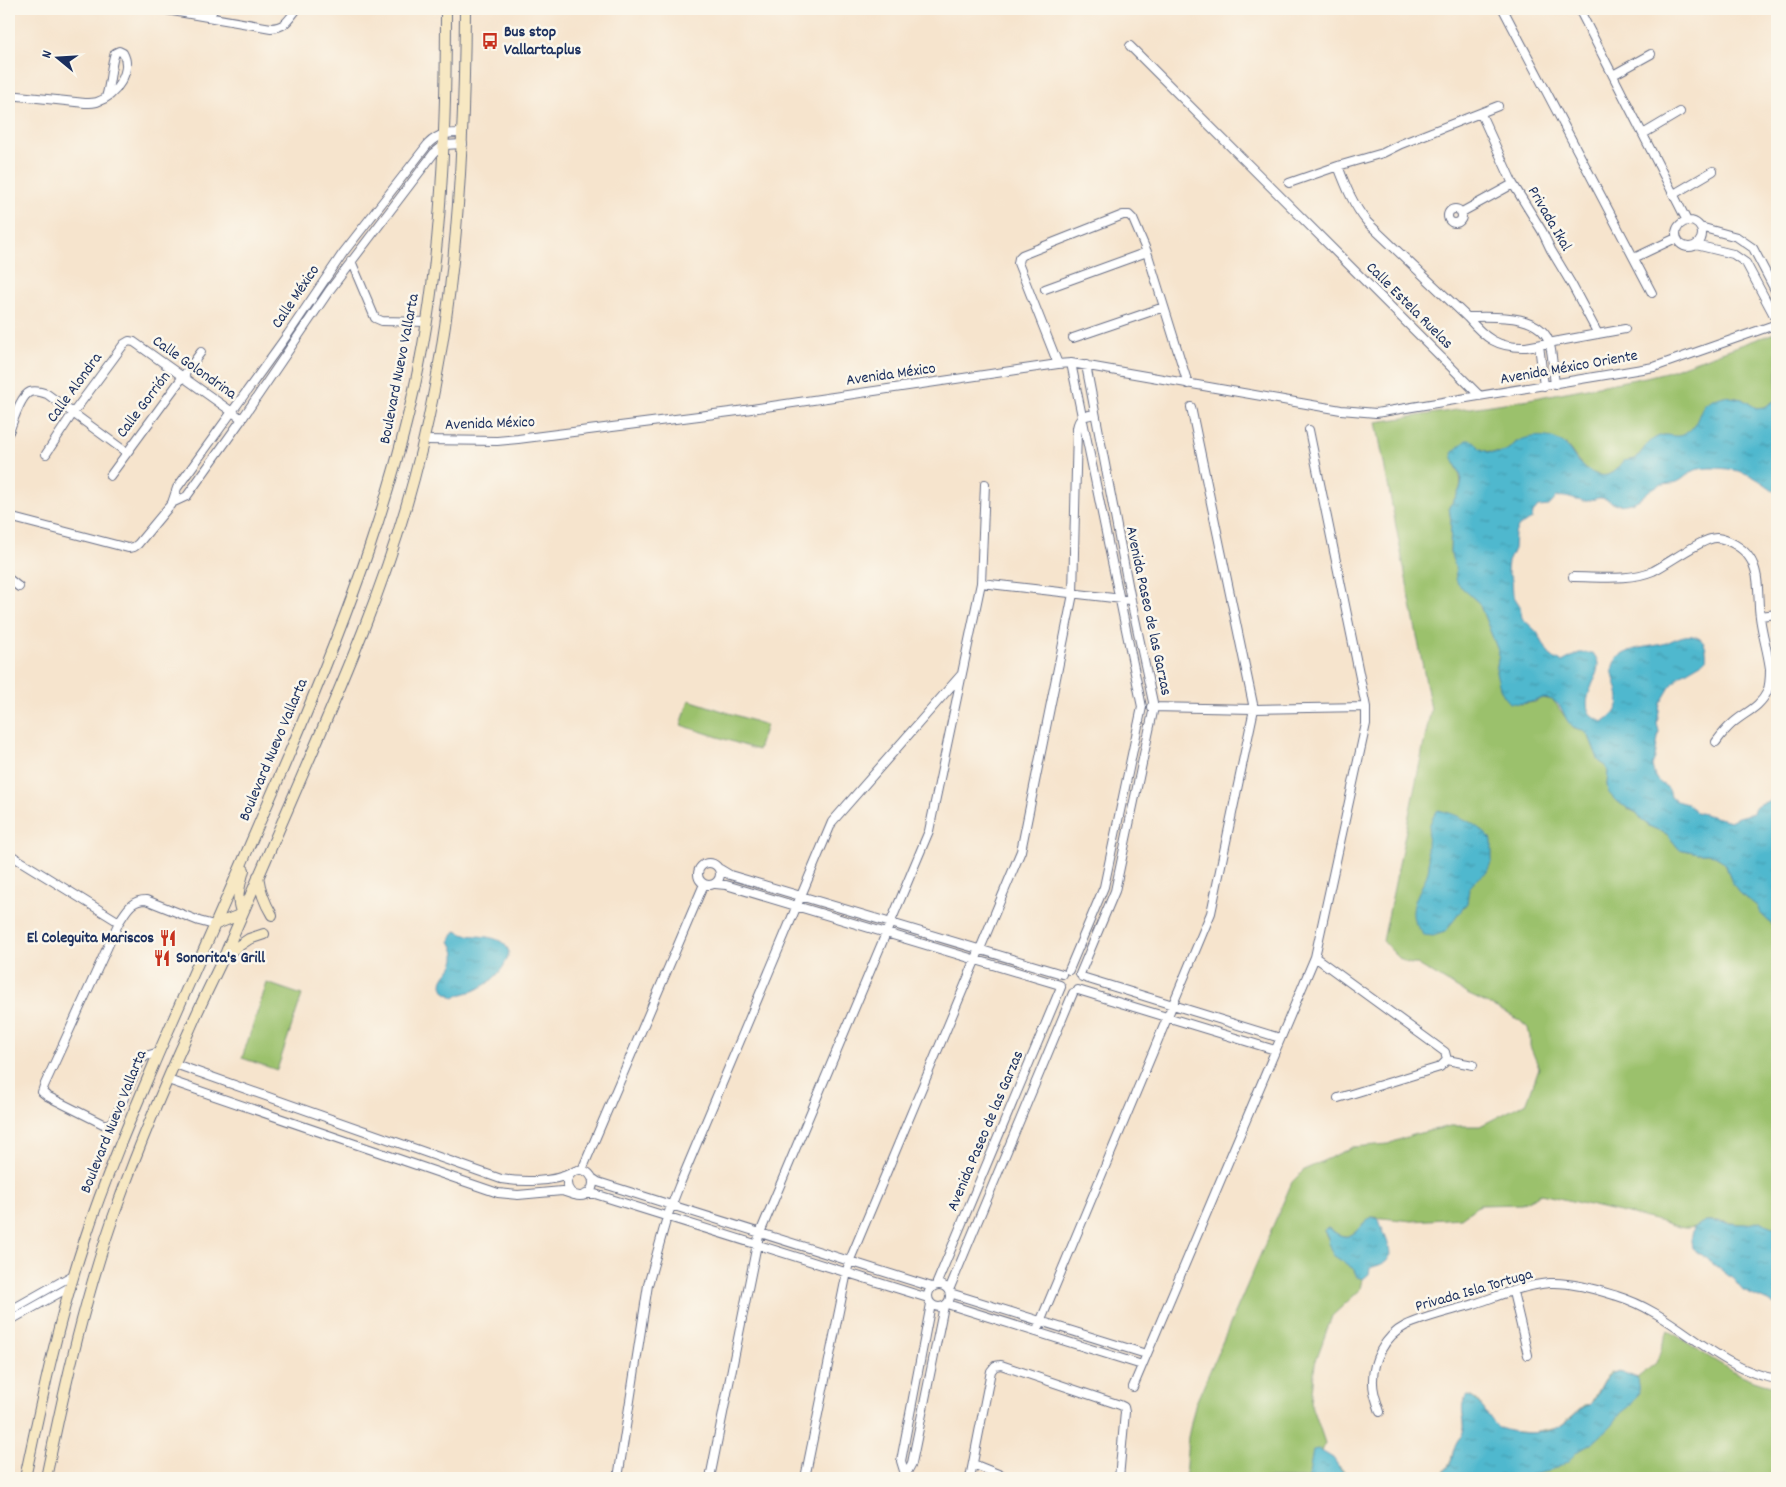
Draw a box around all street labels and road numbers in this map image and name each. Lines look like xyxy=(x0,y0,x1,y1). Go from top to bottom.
street label: Privada Ikal xyxy=(1521,182,1577,256)
street label: Calle Estela Ruelas xyxy=(1360,257,1458,355)
street label: Calle México xyxy=(266,261,326,333)
street label: Boulevard Nuevo Vallarta xyxy=(374,291,426,446)
street label: Calle Golondrina xyxy=(147,330,241,406)
street label: Avenida México Oriente xyxy=(1498,345,1640,391)
street label: Calle Alondra xyxy=(42,348,109,428)
street label: Avenida México xyxy=(845,357,937,393)
street label: Calle Gorrión xyxy=(111,367,177,443)
street label: Avenida México xyxy=(445,411,535,437)
street label: Avenida Paseo de las Garzas xyxy=(1119,524,1177,698)
street label: Boulevard Nuevo Vallarta xyxy=(234,675,315,825)
street label: Boulevard Nuevo Vallarta xyxy=(75,1046,153,1197)
street label: Avenida Paseo de las Garzas xyxy=(942,1047,1030,1215)
street label: Privada Isla Tortuga xyxy=(1413,1263,1536,1319)

